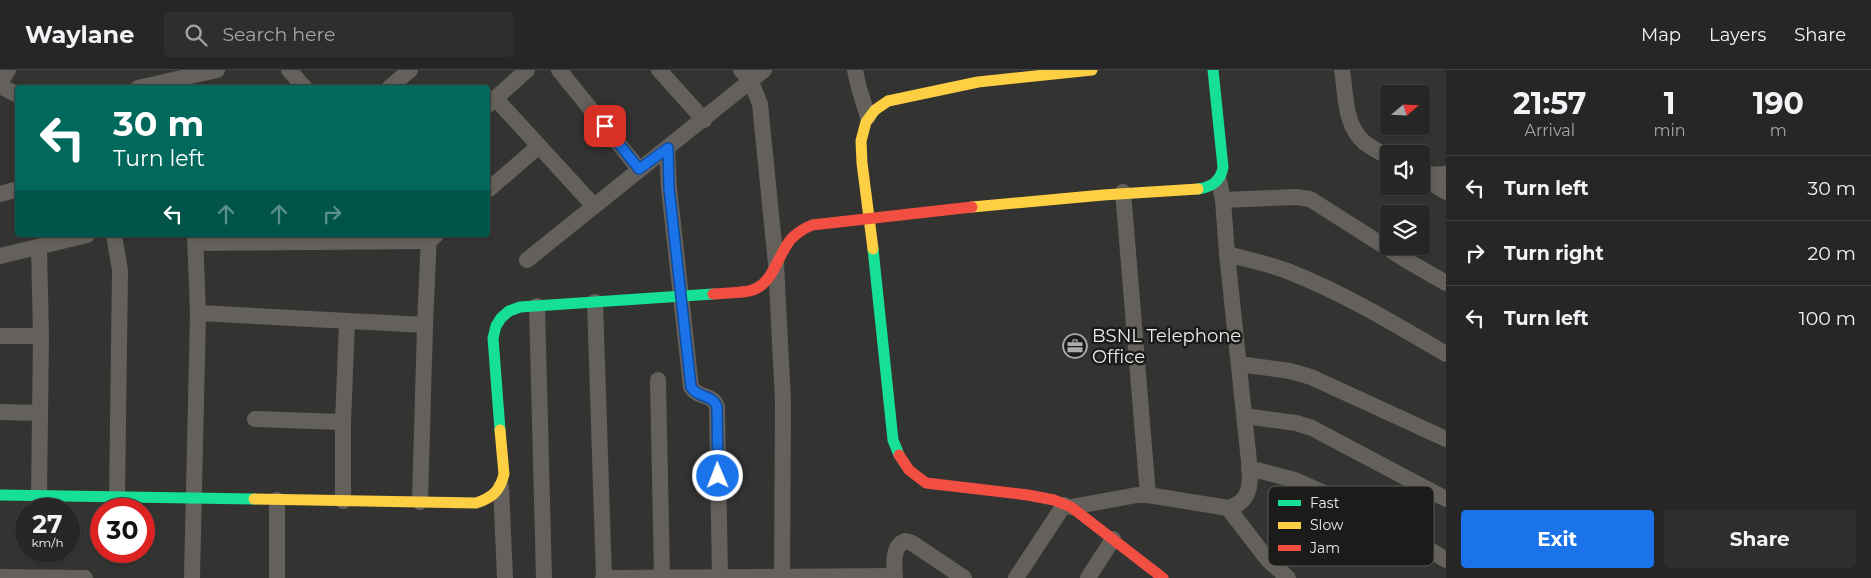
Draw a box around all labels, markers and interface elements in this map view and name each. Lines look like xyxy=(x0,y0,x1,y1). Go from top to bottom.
search box xyxy=(164,12,514,57)
text: Waylane xyxy=(25,20,134,49)
icon: search xyxy=(182,21,210,49)
text: Search here xyxy=(222,23,335,46)
text: Map xyxy=(1641,24,1681,46)
text: Layers xyxy=(1709,24,1766,46)
text: Share xyxy=(1794,24,1846,46)
north arrow xyxy=(1380,85,1430,135)
map controls xyxy=(1380,85,1430,255)
text: 21:57 xyxy=(1513,85,1586,122)
text: 1 xyxy=(1664,85,1675,122)
text: 190 xyxy=(1753,85,1804,122)
text: 30 m xyxy=(113,102,204,145)
icon: left xyxy=(30,105,95,170)
pin xyxy=(584,105,626,147)
icon: arrive xyxy=(591,112,619,140)
text: Arrival xyxy=(1525,121,1575,140)
text: min xyxy=(1654,121,1686,140)
text: m xyxy=(1770,121,1787,140)
text: Turn left xyxy=(113,145,205,172)
button: sound xyxy=(1380,145,1430,195)
icon: left xyxy=(1461,174,1489,202)
text: Turn left xyxy=(1504,177,1589,200)
text: 30 m xyxy=(1808,177,1856,200)
icon: left xyxy=(159,200,187,228)
icon: ahead xyxy=(212,200,240,228)
icon: ahead xyxy=(265,200,293,228)
icon: right xyxy=(318,200,346,228)
button: layers xyxy=(1380,205,1430,255)
icon: right xyxy=(1461,239,1489,267)
text: Turn right xyxy=(1504,242,1604,265)
text: 20 m xyxy=(1808,242,1856,265)
icon: left xyxy=(1461,304,1489,332)
text: Turn left xyxy=(1504,307,1589,330)
text: 100 m xyxy=(1799,307,1856,330)
place label: BSNL Telephone Office xyxy=(1092,325,1241,368)
office icon: BSNL Telephone Office xyxy=(1062,333,1088,359)
position arrow xyxy=(691,449,743,501)
legend xyxy=(1268,486,1434,566)
text: Fast xyxy=(1310,494,1340,512)
speed limit sign: 30 xyxy=(90,498,155,563)
text: 27 xyxy=(32,509,63,539)
button: Exit xyxy=(1461,510,1654,568)
button: Share xyxy=(1664,510,1856,568)
text: Slow xyxy=(1310,516,1344,534)
text: km/h xyxy=(31,535,64,550)
text: Jam xyxy=(1309,539,1340,557)

